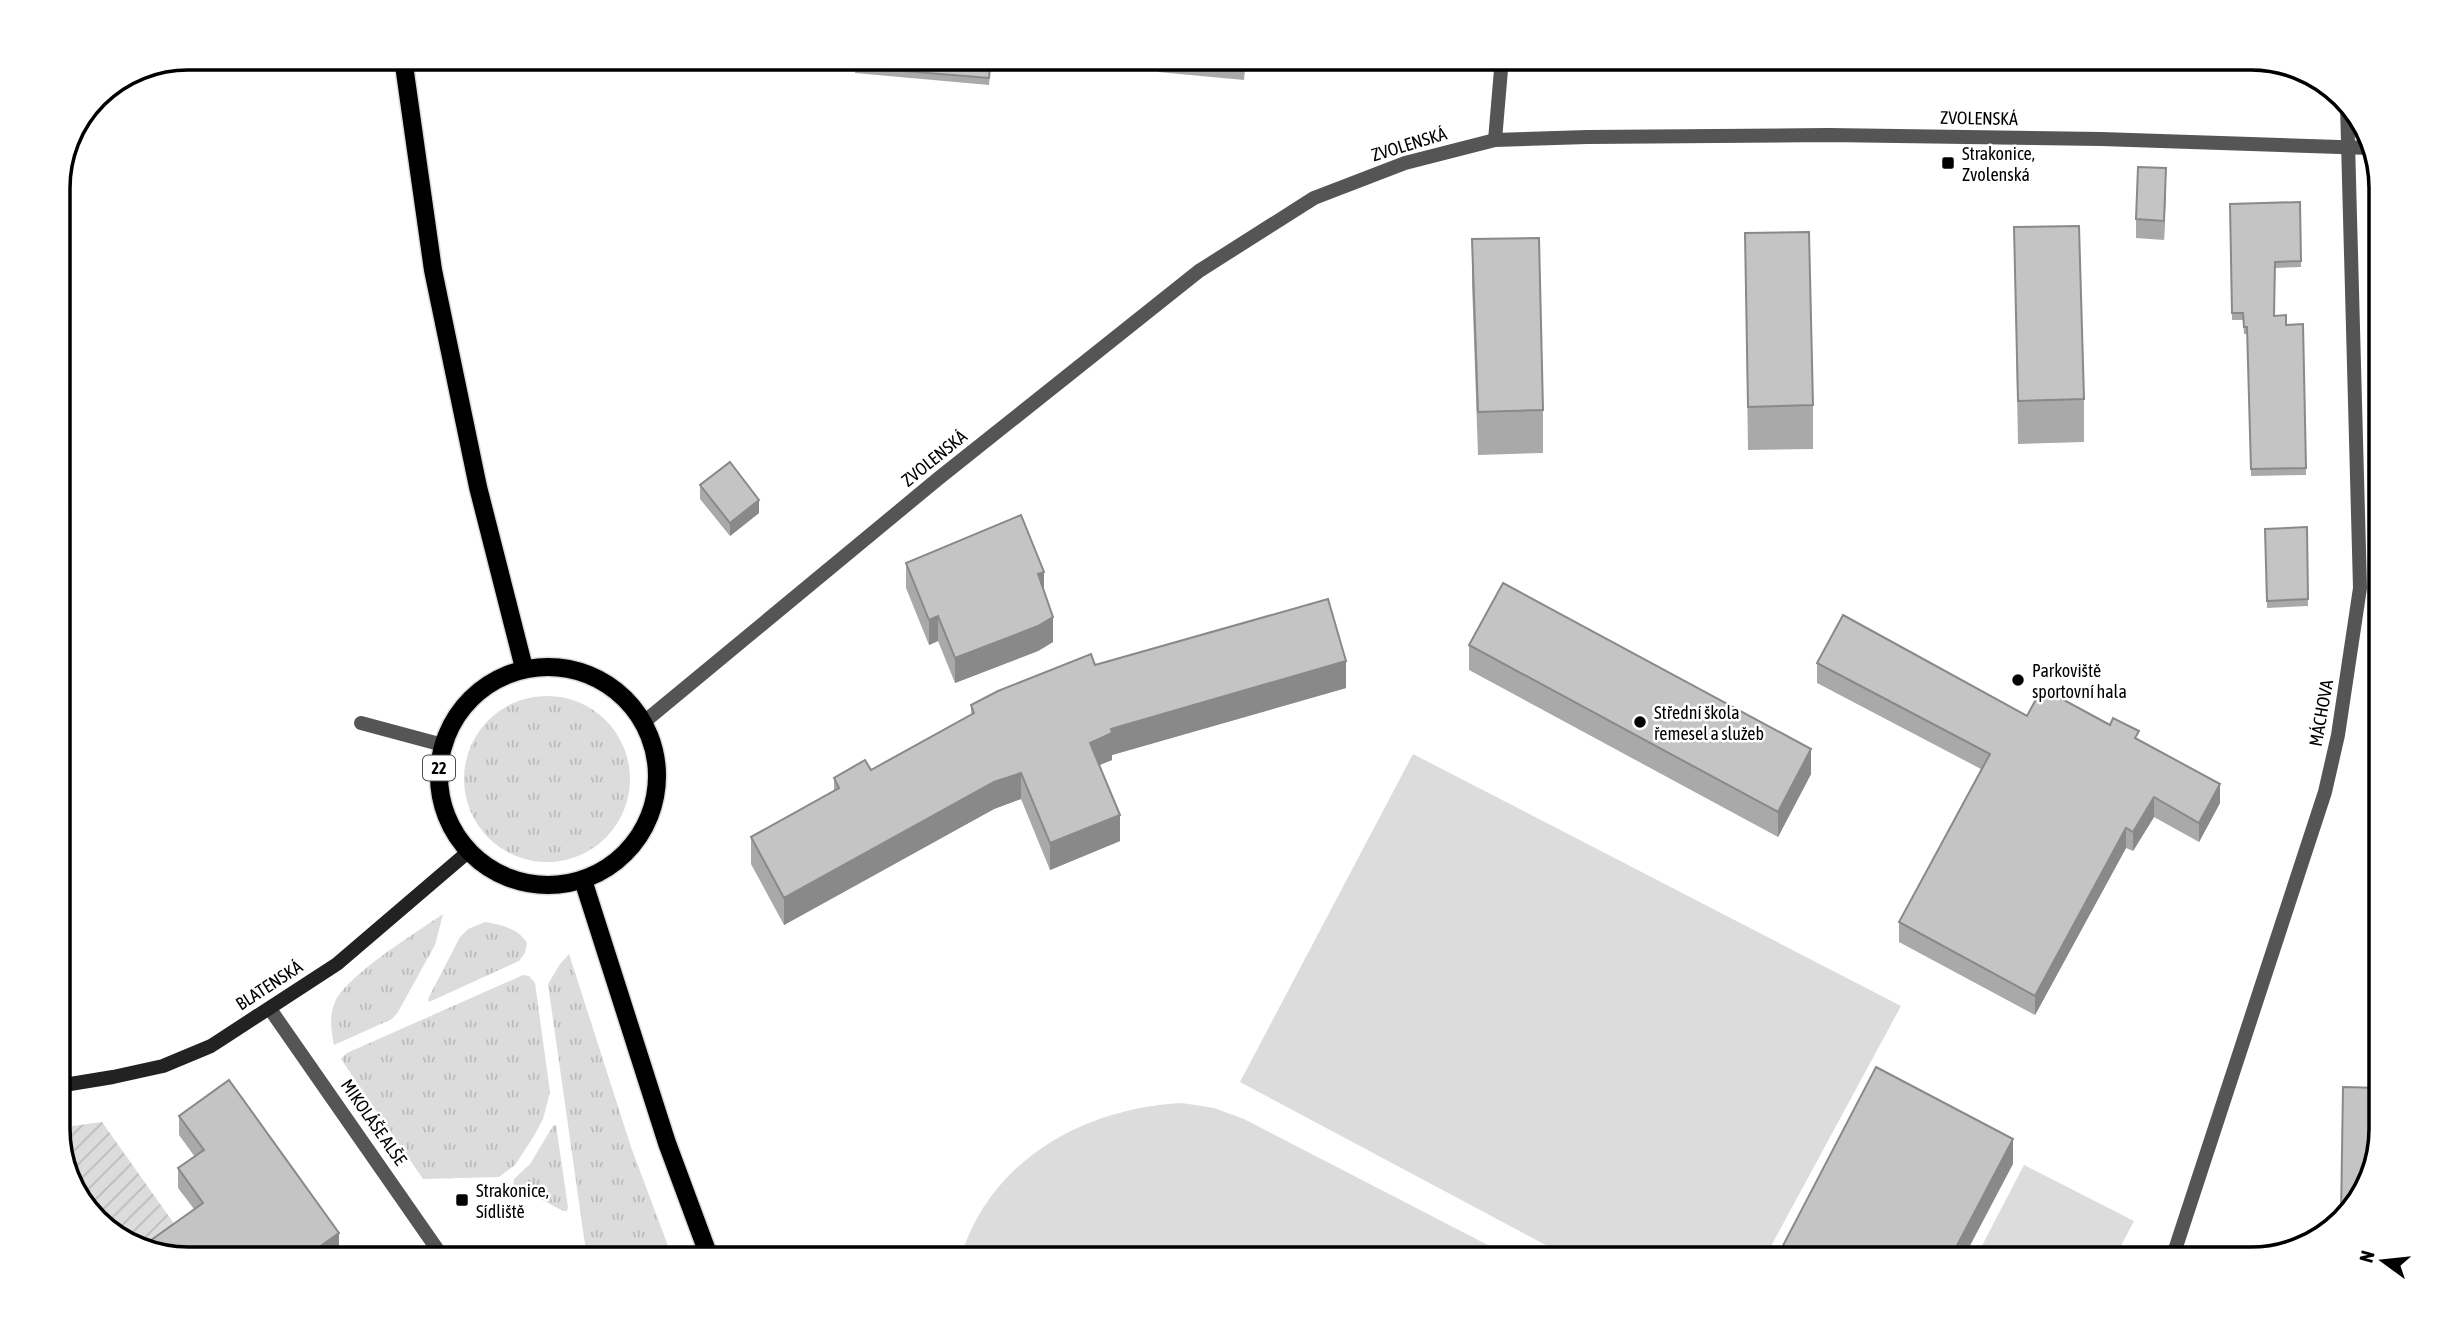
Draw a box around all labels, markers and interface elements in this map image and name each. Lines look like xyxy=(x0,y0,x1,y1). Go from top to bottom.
street label: ZVOLENSKÁ xyxy=(1940,107,2018,129)
street label: ZVOLENSKÁ xyxy=(1369,123,1449,165)
place label: Strakonice, Zvolenská xyxy=(1962,143,2035,185)
marker: Strakonice, Zvolenská xyxy=(1940,155,1956,171)
street label: ZVOLENSKÁ xyxy=(897,425,971,491)
place label: Parkoviště sportovní hala xyxy=(2032,660,2127,702)
marker: Parkoviště sportovní hala xyxy=(2010,672,2026,688)
street label: MÁCHOVA xyxy=(2305,678,2337,748)
place label: Střední škola řemesel a služeb xyxy=(1654,702,1764,744)
marker: Střední škola řemesel a služeb xyxy=(1632,714,1648,730)
road number: 22 xyxy=(423,755,455,780)
street label: BLATENSKÁ xyxy=(232,956,306,1014)
street label: MIKOLÁŠE ALŠE xyxy=(337,1075,411,1169)
place label: Strakonice, Sídliště xyxy=(476,1180,549,1222)
marker: Strakonice, Sídliště xyxy=(454,1192,470,1208)
north arrow xyxy=(2348,1226,2418,1296)
text: N xyxy=(2355,1248,2379,1265)

